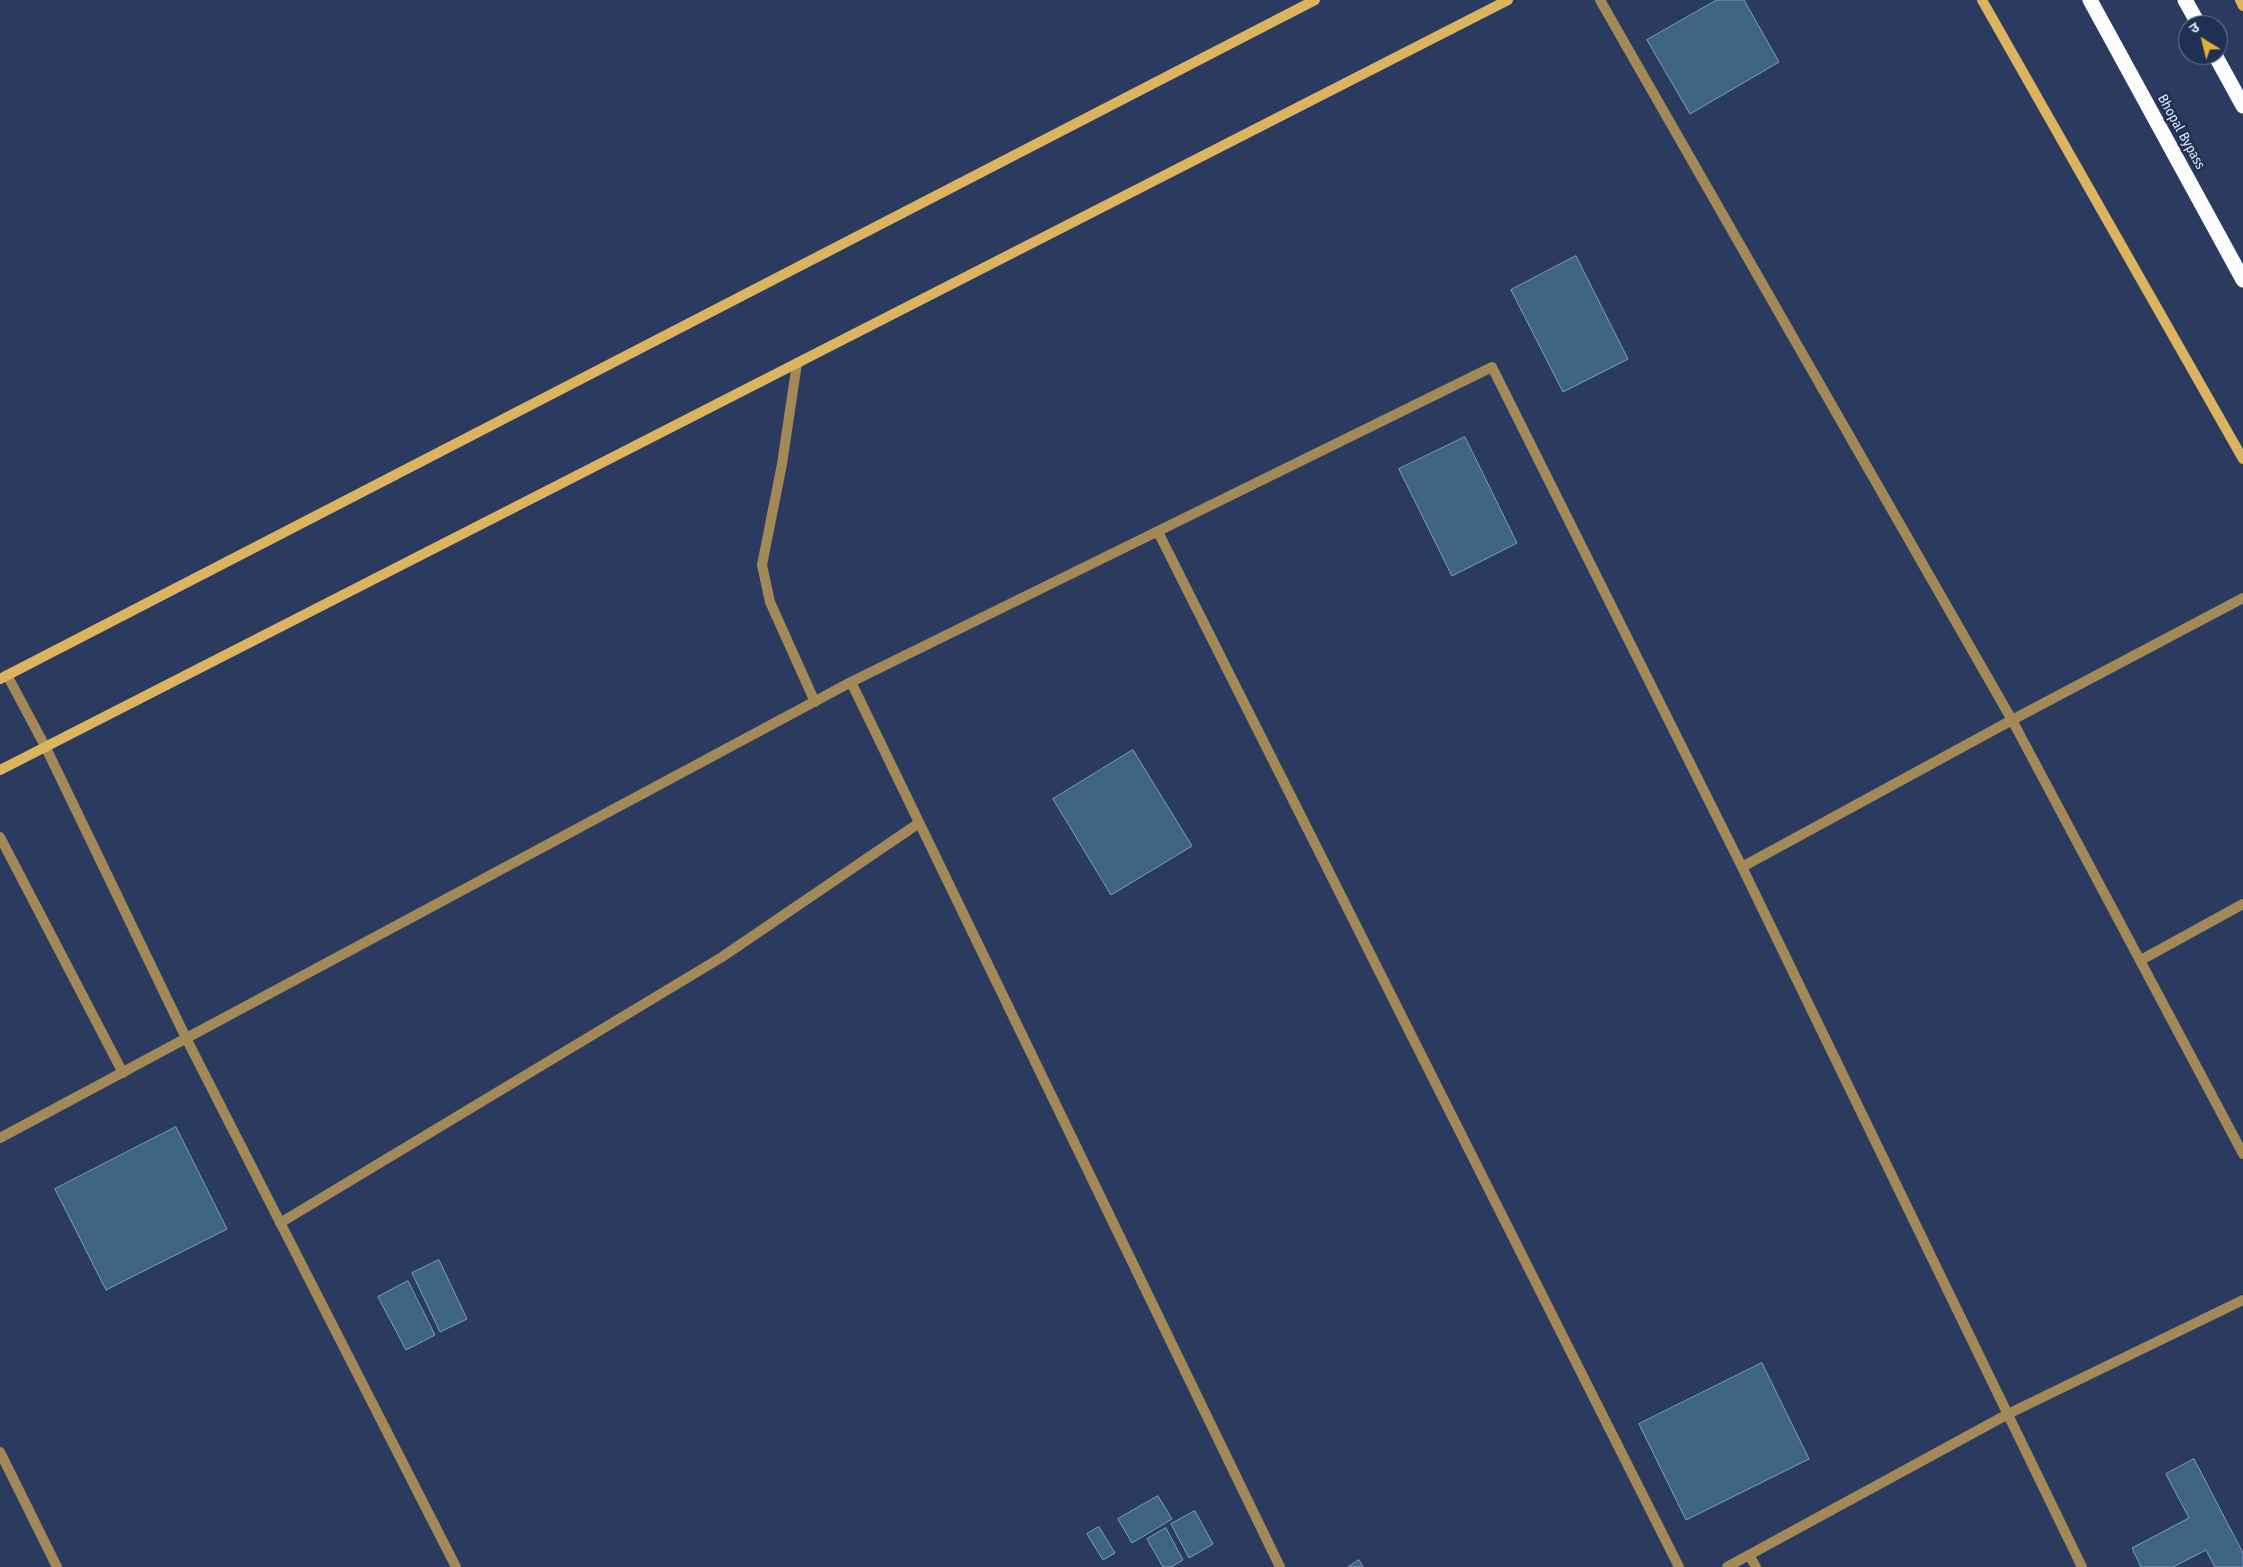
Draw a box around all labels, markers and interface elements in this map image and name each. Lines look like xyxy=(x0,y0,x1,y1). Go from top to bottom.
north arrow xyxy=(2178,15,2228,65)
text: उ xyxy=(2186,19,2203,38)
street label: Bhopal Bypass xyxy=(2153,92,2209,172)

